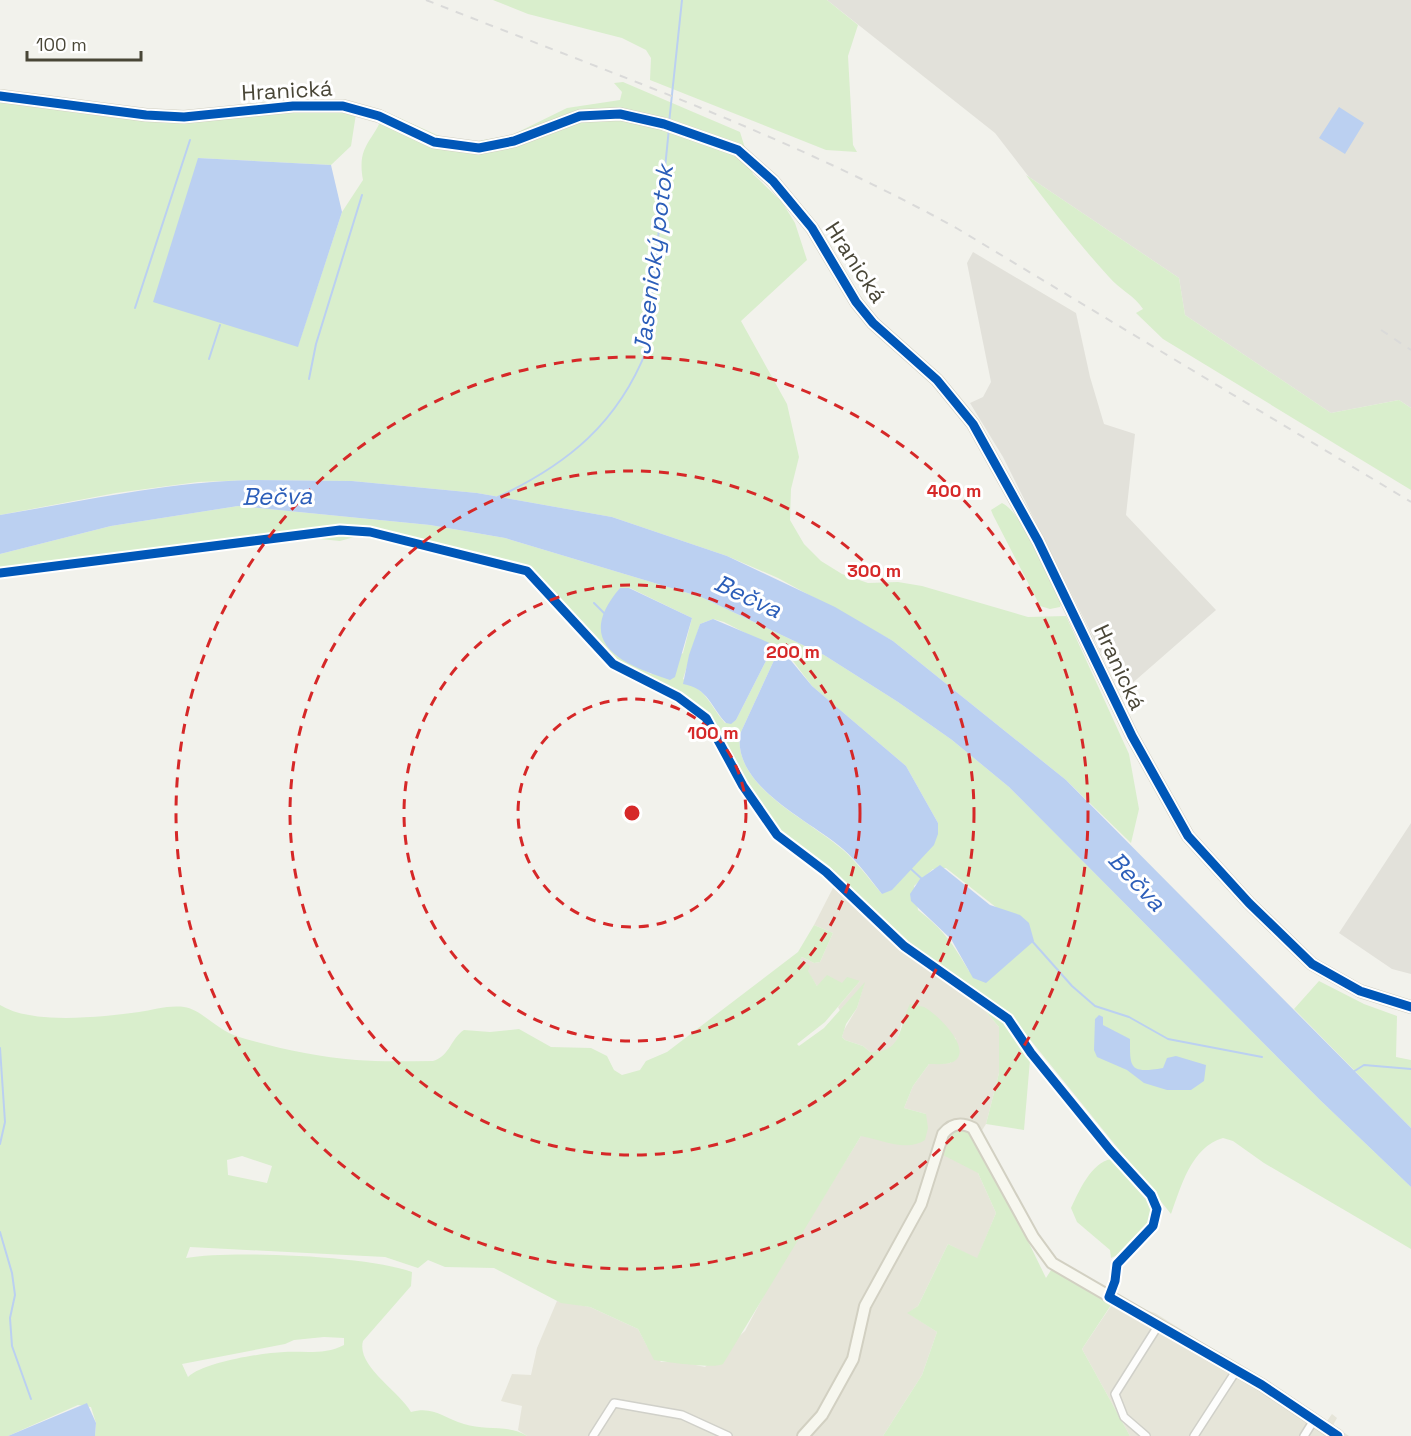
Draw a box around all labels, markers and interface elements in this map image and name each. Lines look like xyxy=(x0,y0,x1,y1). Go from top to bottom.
scale bar xyxy=(27,24,141,62)
text: 100 m xyxy=(36,33,87,56)
street label: Hranická xyxy=(241,74,334,106)
water label: Jasenický potok xyxy=(626,160,680,357)
street label: Hranická xyxy=(819,216,893,308)
text: 400 m xyxy=(927,479,981,502)
water label: Bečva xyxy=(242,480,313,512)
text: 300 m xyxy=(847,559,901,582)
water label: Bečva xyxy=(710,567,787,625)
street label: Hranická xyxy=(1088,620,1152,715)
text: 200 m xyxy=(766,640,820,663)
text: 100 m xyxy=(687,721,739,744)
centre of rings xyxy=(622,803,642,823)
water label: Bečva xyxy=(1102,845,1172,917)

